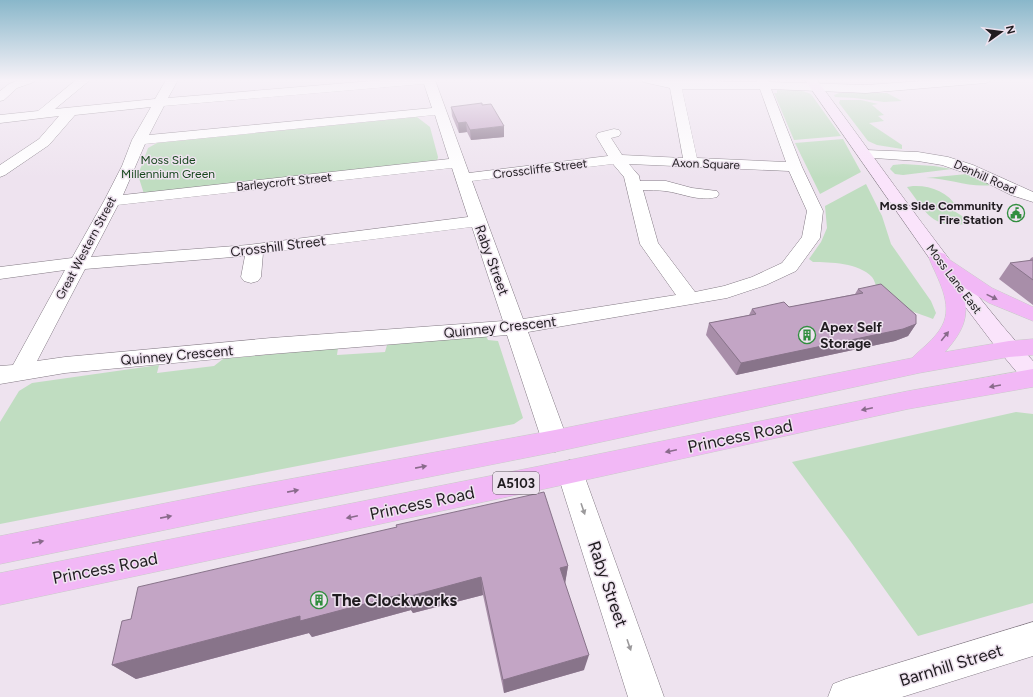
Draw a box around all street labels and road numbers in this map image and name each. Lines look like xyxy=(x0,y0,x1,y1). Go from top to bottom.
street label: Crosscliffe Street xyxy=(492,156,588,182)
street label: Axon Square xyxy=(672,156,741,172)
street label: Denhill Road xyxy=(952,157,1018,197)
street label: Barleycroft Street xyxy=(236,170,333,194)
street label: Great Western Street xyxy=(53,194,119,302)
street label: Raby Street xyxy=(471,223,512,298)
street label: Crosshill Street xyxy=(229,232,327,261)
street label: Moss Lane East xyxy=(923,242,985,317)
street label: Quinney Crescent xyxy=(443,313,557,342)
street label: Quinney Crescent xyxy=(120,342,234,369)
street label: Princess Road xyxy=(686,415,794,457)
road number: A5103 xyxy=(493,472,539,494)
street label: Princess Road xyxy=(368,482,476,524)
street label: Raby Street xyxy=(584,538,632,630)
street label: Princess Road xyxy=(51,548,159,588)
street label: Barnhill Street xyxy=(897,640,1005,690)

